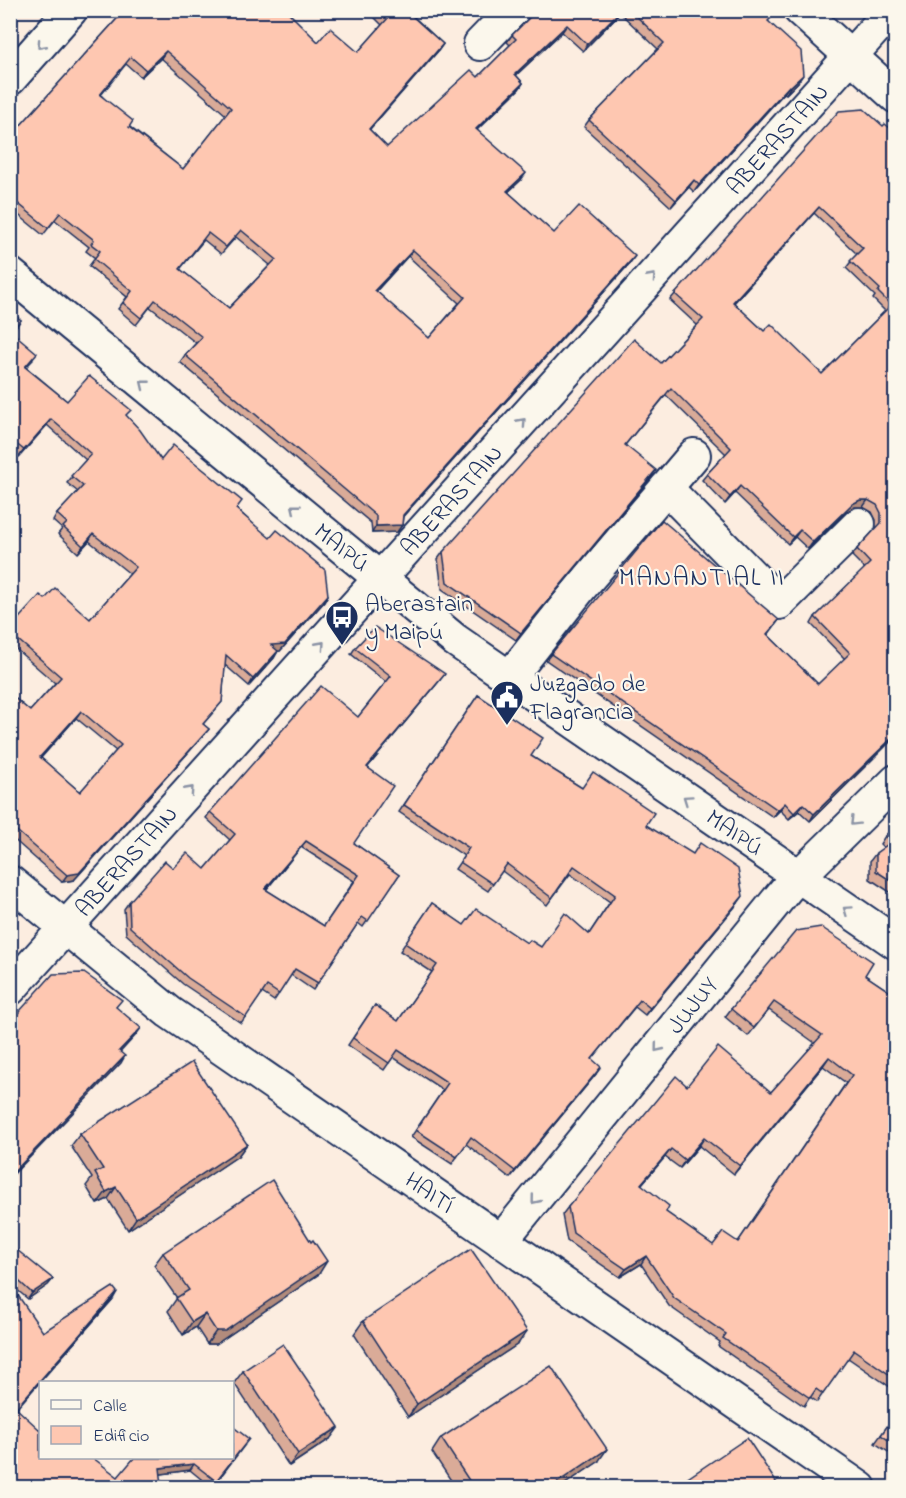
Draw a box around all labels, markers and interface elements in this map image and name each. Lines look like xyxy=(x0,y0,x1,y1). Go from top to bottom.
one-way arrow xyxy=(37,38,48,49)
street label: ABERASTAIN xyxy=(719,77,838,204)
one-way arrow xyxy=(645,273,656,284)
one-way arrow xyxy=(140,380,151,391)
one-way arrow xyxy=(515,418,526,429)
street label: ABERASTAIN xyxy=(393,438,512,565)
one-way arrow xyxy=(291,504,302,515)
street label: MAIPÚ xyxy=(305,516,376,582)
district label: MANANTIAL II xyxy=(619,560,785,598)
place label: Aberastain y Maipú xyxy=(365,588,473,652)
bus stop icon: Aberastain y Maipú xyxy=(324,599,360,646)
one-way arrow xyxy=(314,641,325,652)
place label: Juzgado de Flagrancia xyxy=(529,668,646,731)
public building icon: Juzgado de Flagrancia xyxy=(489,679,525,726)
one-way arrow xyxy=(183,786,194,797)
one-way arrow xyxy=(682,795,693,806)
street label: ABERASTAIN xyxy=(68,799,187,926)
street label: MAIPÚ xyxy=(698,802,769,866)
one-way arrow xyxy=(850,814,861,825)
one-way arrow xyxy=(843,906,854,917)
street label: JUJUY xyxy=(660,970,728,1043)
one-way arrow xyxy=(654,1041,665,1052)
street label: HAITÍ xyxy=(397,1164,461,1224)
one-way arrow xyxy=(531,1193,542,1204)
legend xyxy=(39,1381,234,1459)
text: Calle xyxy=(93,1394,128,1420)
text: Edificio xyxy=(93,1424,149,1450)

